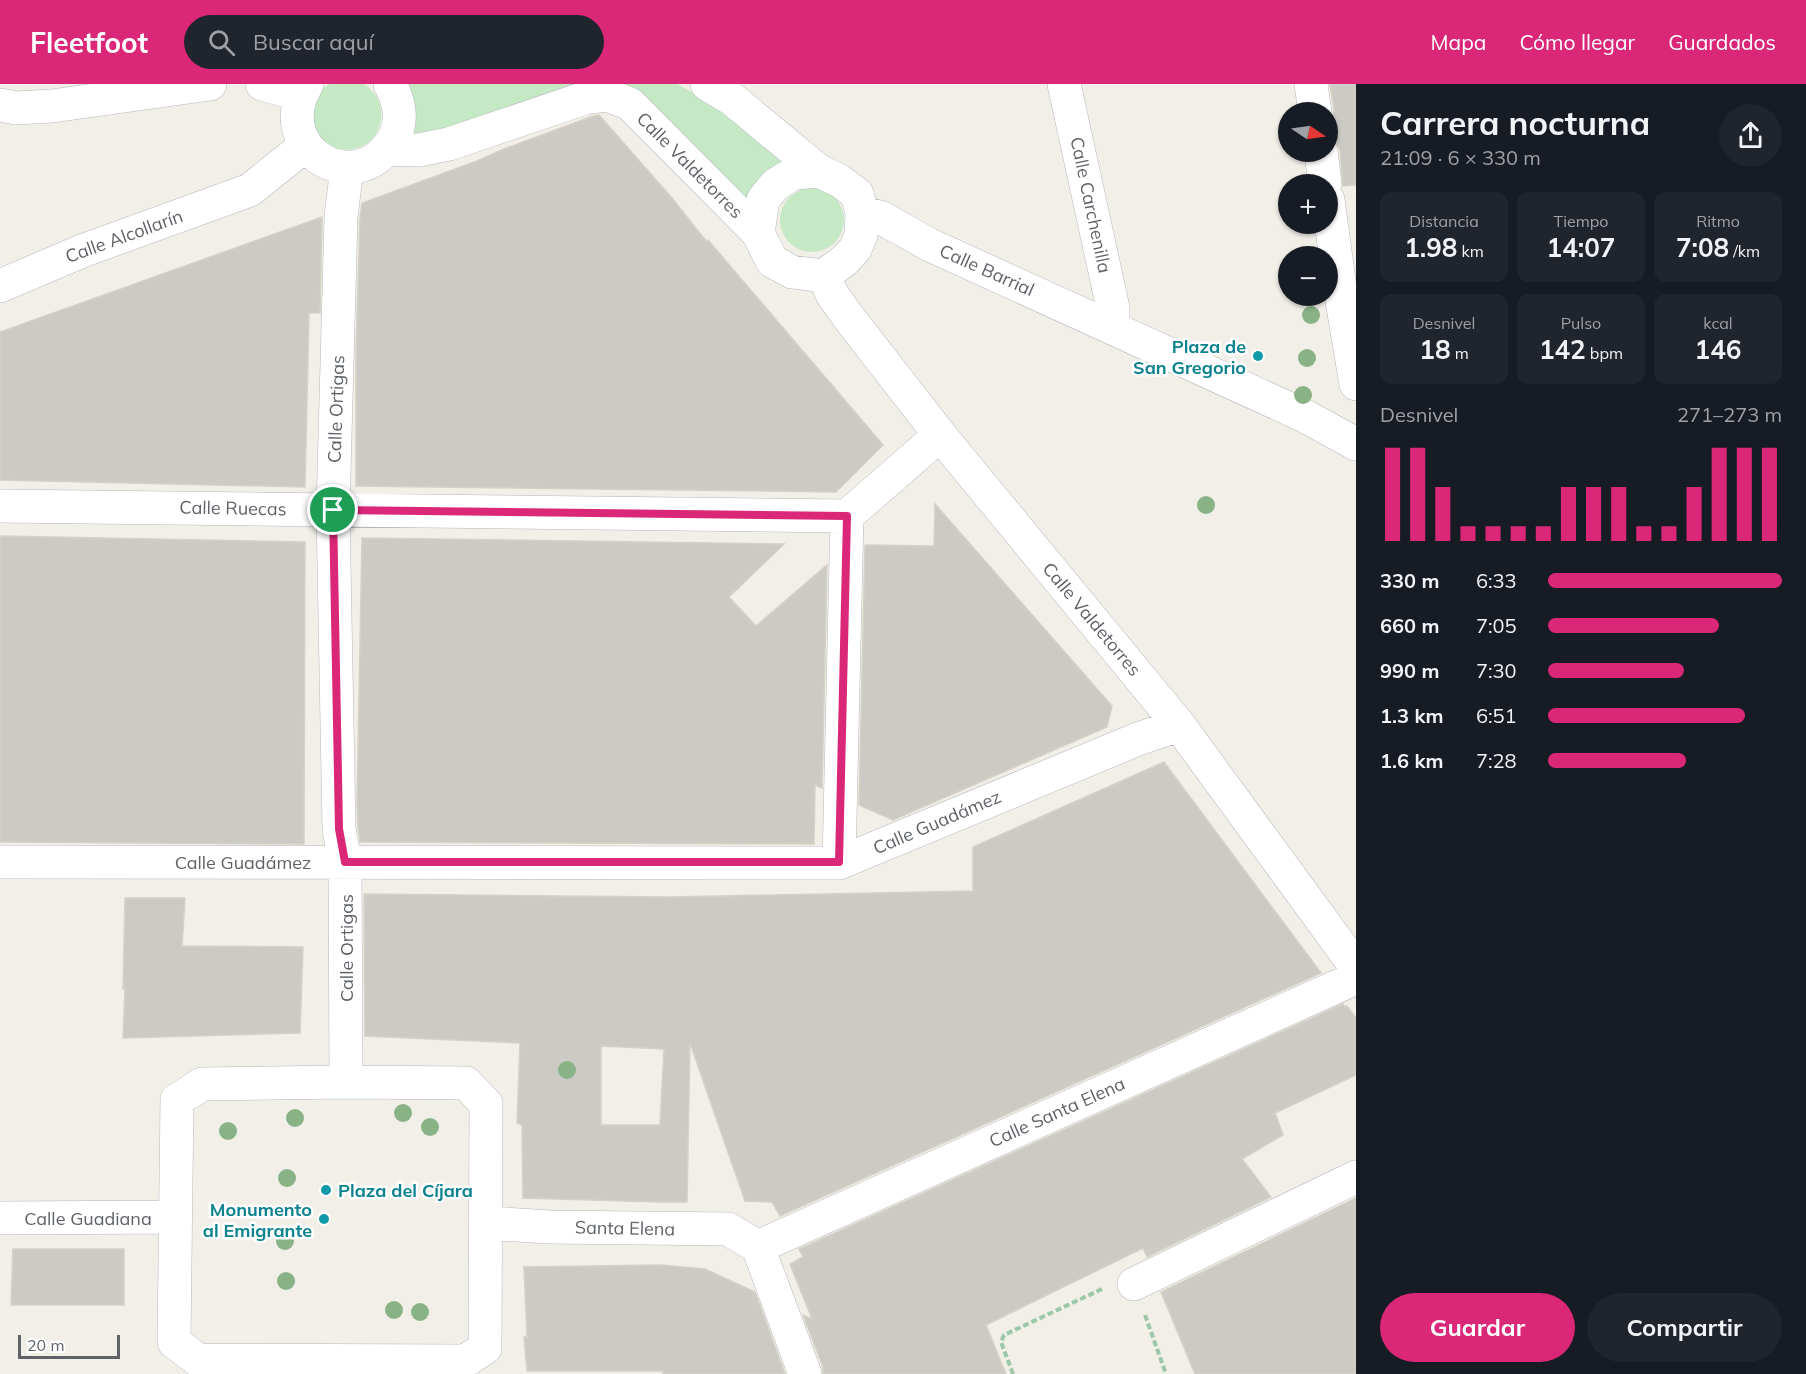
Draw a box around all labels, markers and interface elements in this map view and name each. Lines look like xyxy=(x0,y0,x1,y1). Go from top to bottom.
search box xyxy=(184,15,604,69)
text: Fleetfoot xyxy=(30,25,148,60)
icon: search xyxy=(205,26,238,59)
text: Buscar aquí xyxy=(253,28,374,56)
text: Mapa xyxy=(1431,29,1486,55)
text: Cómo llegar xyxy=(1519,29,1635,55)
text: Guardados xyxy=(1668,29,1776,55)
north arrow xyxy=(1278,102,1338,162)
map controls xyxy=(1278,102,1338,306)
text: Carrera nocturna xyxy=(1380,102,1650,143)
button: share xyxy=(1719,104,1782,167)
street label: Calle Valdetorres xyxy=(632,107,748,223)
street label: Calle Carchenilla xyxy=(1065,135,1117,275)
text: 21:09 · 6 × 330 m xyxy=(1380,145,1541,170)
button: + xyxy=(1278,174,1338,234)
street label: Calle Alcollarín xyxy=(62,204,186,268)
text: Distancia xyxy=(1409,211,1479,231)
text: Tiempo xyxy=(1554,211,1608,231)
text: Ritmo xyxy=(1696,211,1740,231)
text: 1.98 xyxy=(1404,231,1457,264)
text: 14:07 xyxy=(1547,231,1615,264)
text: 7:08 xyxy=(1676,231,1729,264)
street label: Calle Barrial xyxy=(936,239,1038,301)
text: km xyxy=(1457,241,1484,261)
text: /km xyxy=(1729,241,1760,261)
button: − xyxy=(1278,246,1338,306)
text: Desnivel xyxy=(1413,313,1475,333)
text: Pulso xyxy=(1561,313,1601,333)
text: kcal xyxy=(1703,313,1733,333)
text: 18 xyxy=(1419,333,1450,366)
text: 142 xyxy=(1539,333,1586,366)
text: 146 xyxy=(1695,333,1741,366)
place label: Plaza de San Gregorio xyxy=(1133,335,1246,379)
text: m xyxy=(1450,343,1469,363)
text: bpm xyxy=(1586,343,1623,363)
marker: Plaza de San Gregorio xyxy=(1251,349,1265,363)
street label: Calle Ortigas xyxy=(323,355,349,463)
text: Desnivel xyxy=(1380,402,1458,427)
text: 271–273 m xyxy=(1677,402,1782,427)
pin xyxy=(307,484,358,535)
icon: arrive xyxy=(316,493,349,526)
street label: Calle Ruecas xyxy=(179,496,287,520)
street label: Calle Valdetorres xyxy=(1038,558,1146,681)
text: 330 m xyxy=(1380,568,1439,593)
text: 6:33 xyxy=(1476,568,1517,593)
text: 660 m xyxy=(1380,613,1439,638)
text: 7:05 xyxy=(1476,613,1517,638)
text: 990 m xyxy=(1380,658,1439,683)
text: 7:30 xyxy=(1476,658,1517,683)
text: 1.3 km xyxy=(1380,703,1443,728)
text: 6:51 xyxy=(1476,703,1517,728)
text: 1.6 km xyxy=(1380,748,1443,773)
text: 7:28 xyxy=(1476,748,1517,773)
street label: Calle Guadámez xyxy=(870,785,1004,859)
street label: Calle Guadámez xyxy=(175,851,311,874)
street label: Calle Ortigas xyxy=(335,894,358,1002)
street label: Calle Santa Elena xyxy=(986,1072,1128,1152)
place label: Plaza del Cíjara xyxy=(338,1179,473,1202)
marker: Plaza del Cíjara xyxy=(319,1183,333,1197)
place label: Monumento al Emigrante xyxy=(203,1198,312,1242)
street label: Calle Guadiana xyxy=(24,1207,152,1230)
marker: Monumento al Emigrante xyxy=(317,1212,331,1226)
street label: Santa Elena xyxy=(575,1216,675,1240)
button: Guardar xyxy=(1380,1293,1575,1362)
button: Compartir xyxy=(1587,1293,1782,1362)
scale bar xyxy=(18,1332,120,1360)
text: 20 m xyxy=(27,1335,64,1355)

